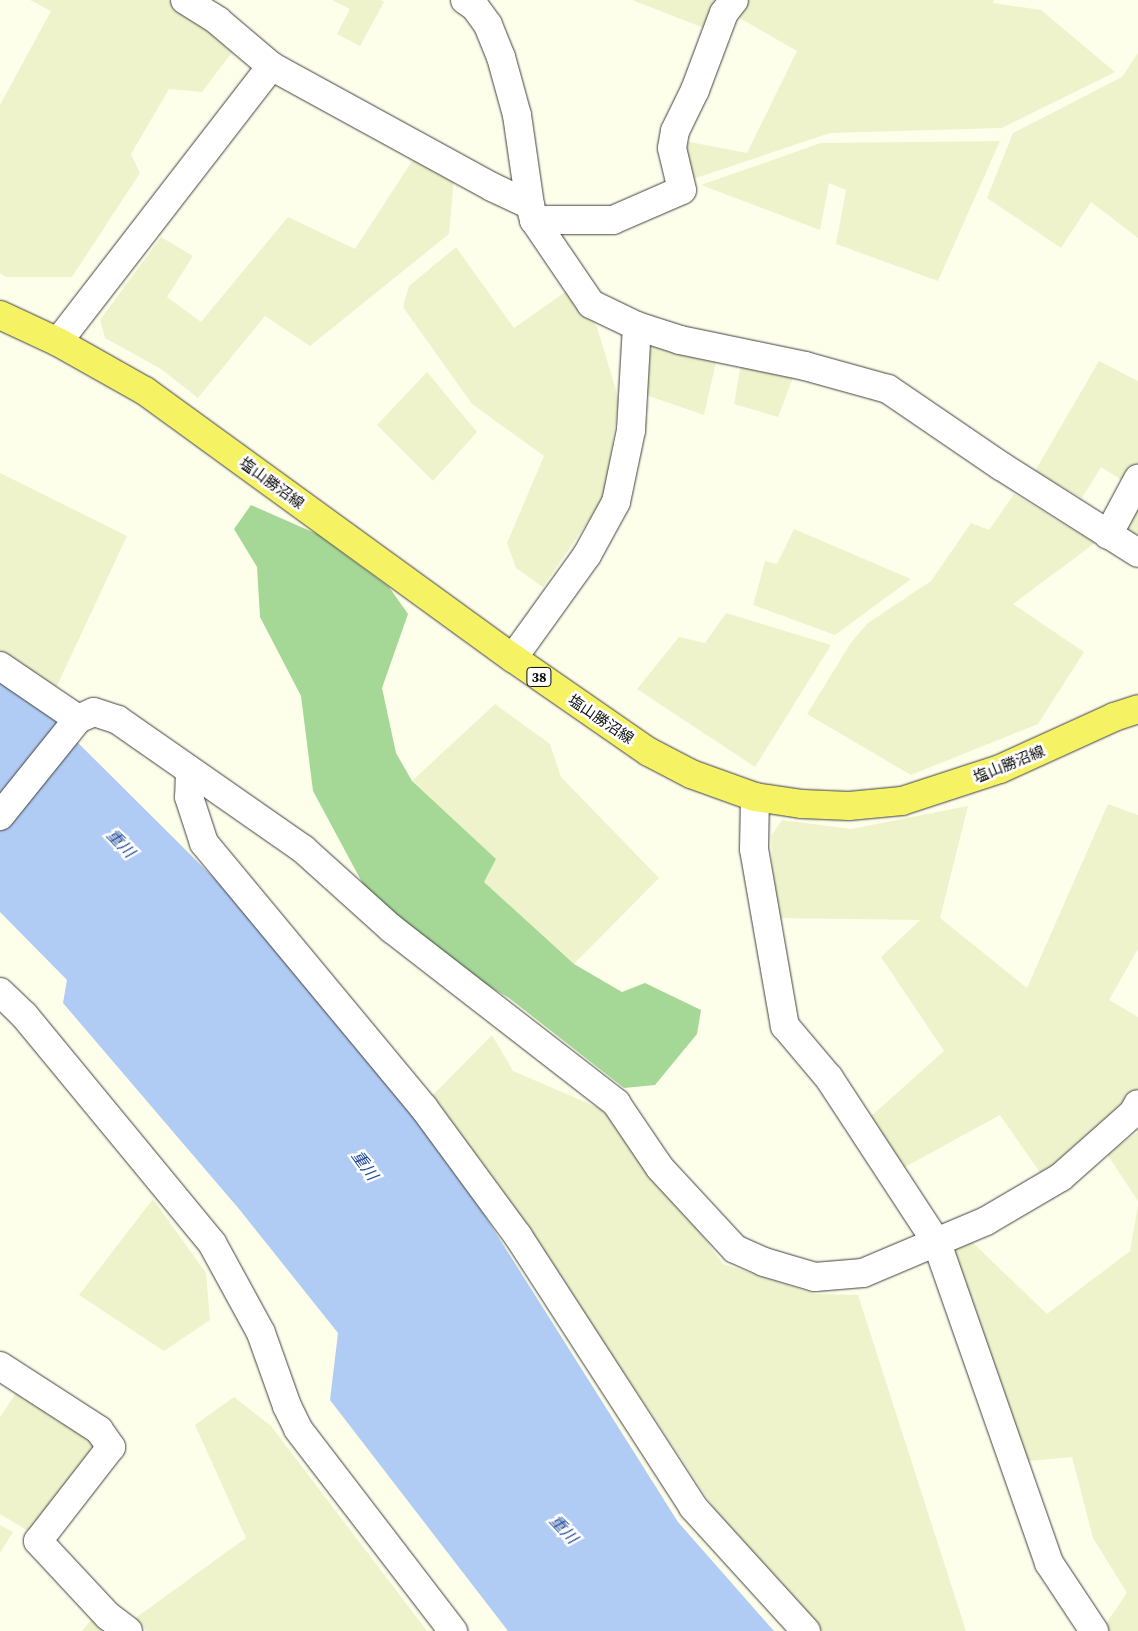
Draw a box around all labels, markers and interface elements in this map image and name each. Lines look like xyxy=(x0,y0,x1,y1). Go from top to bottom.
street label: 塩山勝沼線 xyxy=(236,454,308,512)
road number: 38 xyxy=(525,666,553,689)
street label: 塩山勝沼線 xyxy=(565,691,637,747)
street label: 塩山勝沼線 xyxy=(971,742,1047,786)
water label: 重川 xyxy=(103,825,139,861)
water label: 重川 xyxy=(348,1146,382,1184)
water label: 重川 xyxy=(546,1511,582,1547)

